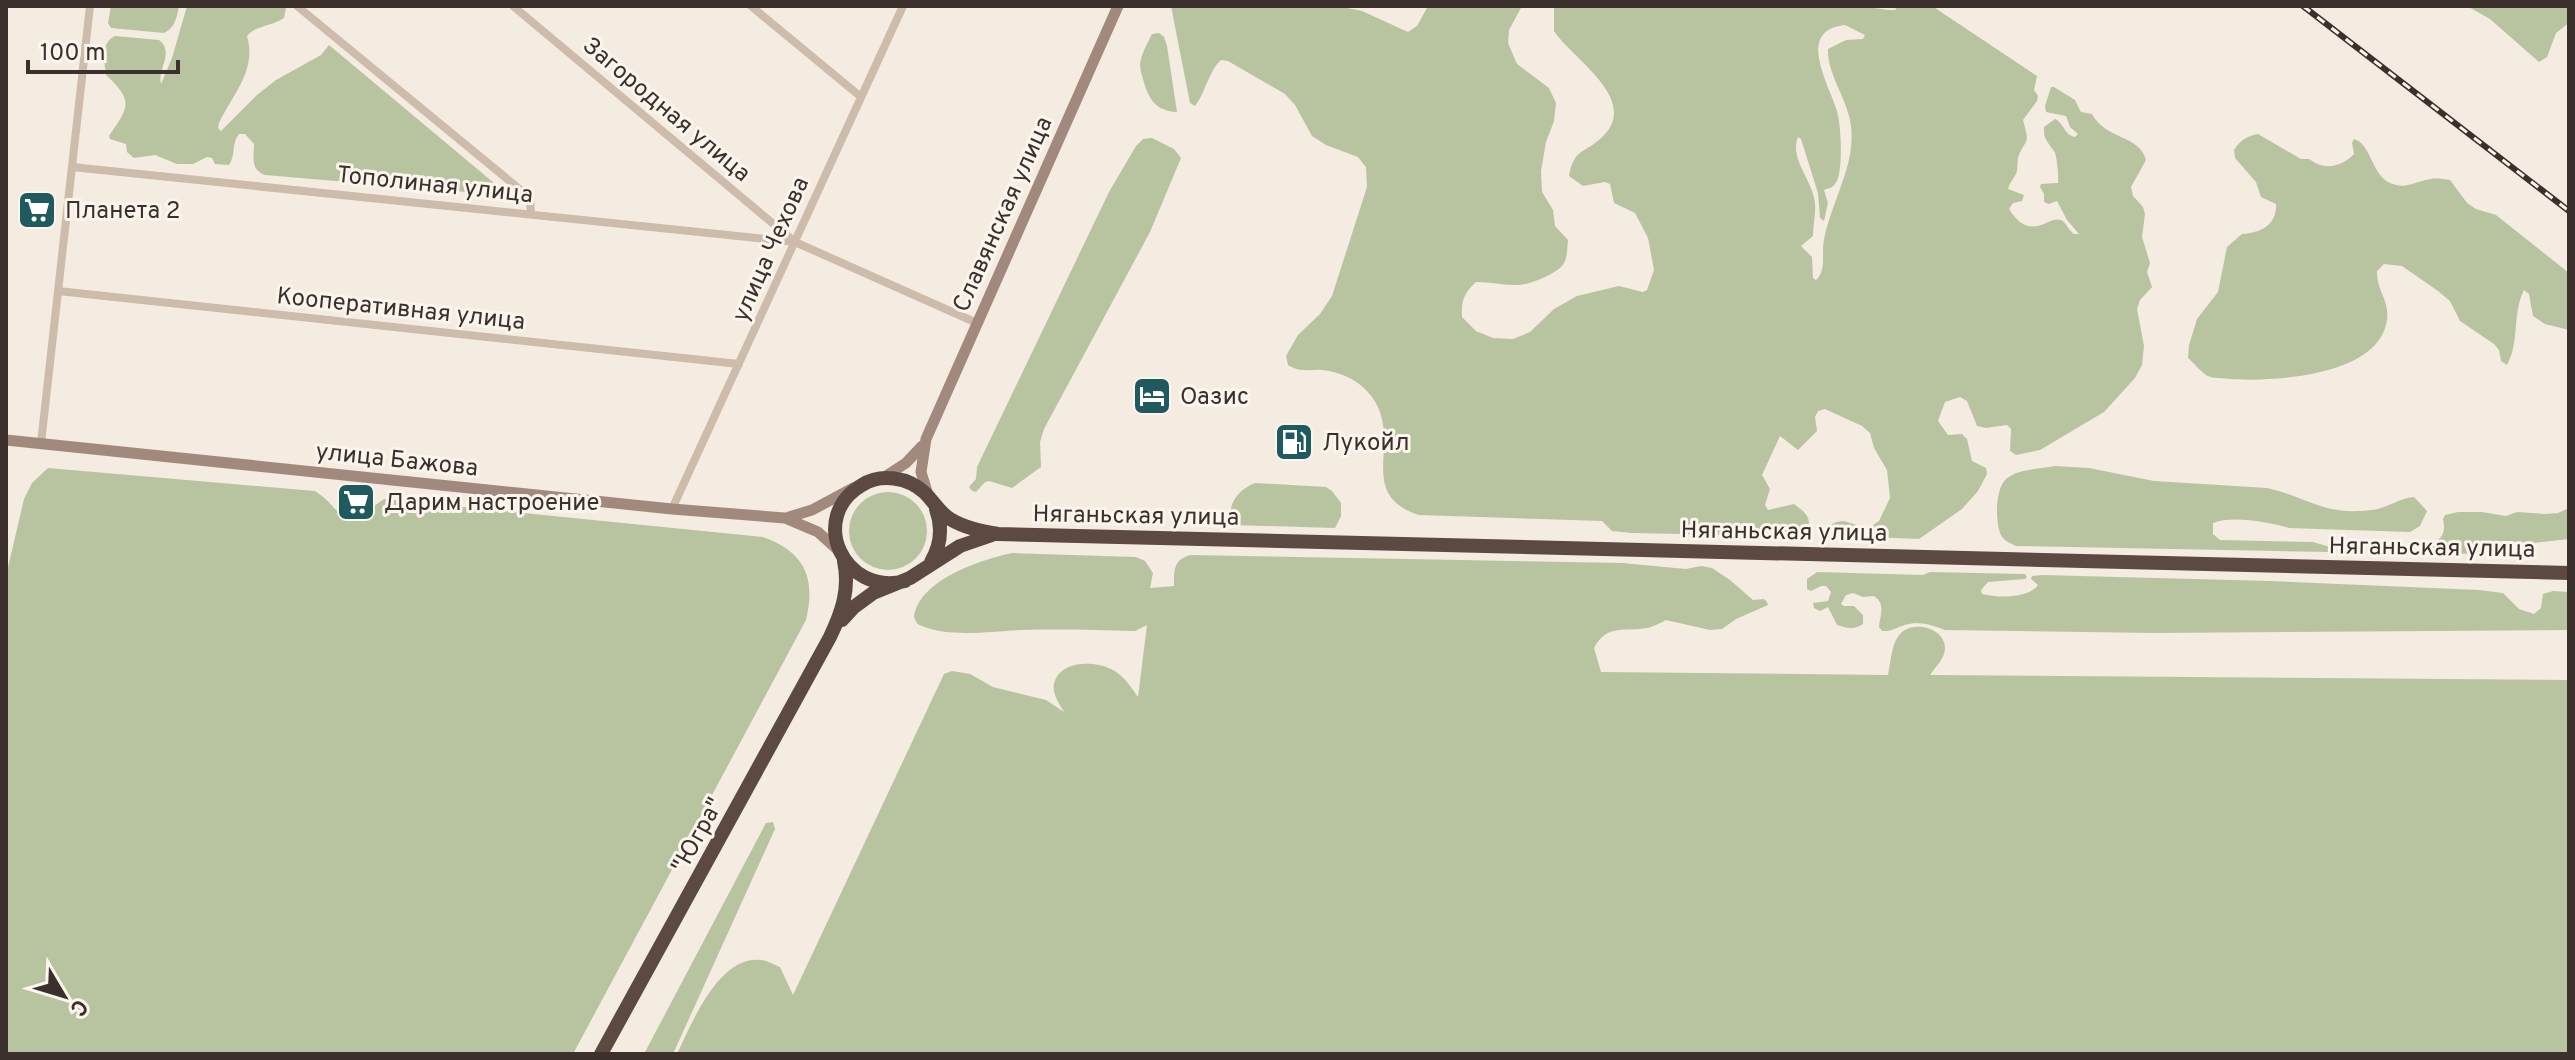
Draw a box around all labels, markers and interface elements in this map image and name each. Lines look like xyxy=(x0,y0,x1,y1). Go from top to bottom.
scale bar xyxy=(28,24,178,74)
street label: Загородная улица xyxy=(576,31,756,190)
text: 100 m xyxy=(40,39,106,69)
street label: Славянская улица xyxy=(947,112,1060,317)
street label: Тополиная улица xyxy=(335,161,534,211)
street label: улица Чехова xyxy=(726,173,817,327)
supermarket icon: Планета 2 xyxy=(16,189,58,231)
place label: Планета 2 xyxy=(65,197,180,227)
street label: Кооперативная улица xyxy=(275,282,527,338)
hotel icon: Оазис xyxy=(1131,375,1173,417)
place label: Оазис xyxy=(1180,383,1249,413)
fuel station icon: Лукойл xyxy=(1273,421,1315,463)
place label: Лукойл xyxy=(1322,429,1409,459)
street label: улица Бажова xyxy=(314,438,480,484)
supermarket icon: Дарим настроение xyxy=(335,481,377,523)
place label: Дарим настроение xyxy=(384,489,599,519)
street label: Няганьская улица xyxy=(1032,500,1240,534)
street label: Няганьская улица xyxy=(1680,516,1888,550)
street label: Няганьская улица xyxy=(2328,532,2536,566)
street label: "Югра" xyxy=(666,793,732,879)
north arrow xyxy=(24,956,104,1036)
text: С xyxy=(63,993,93,1021)

